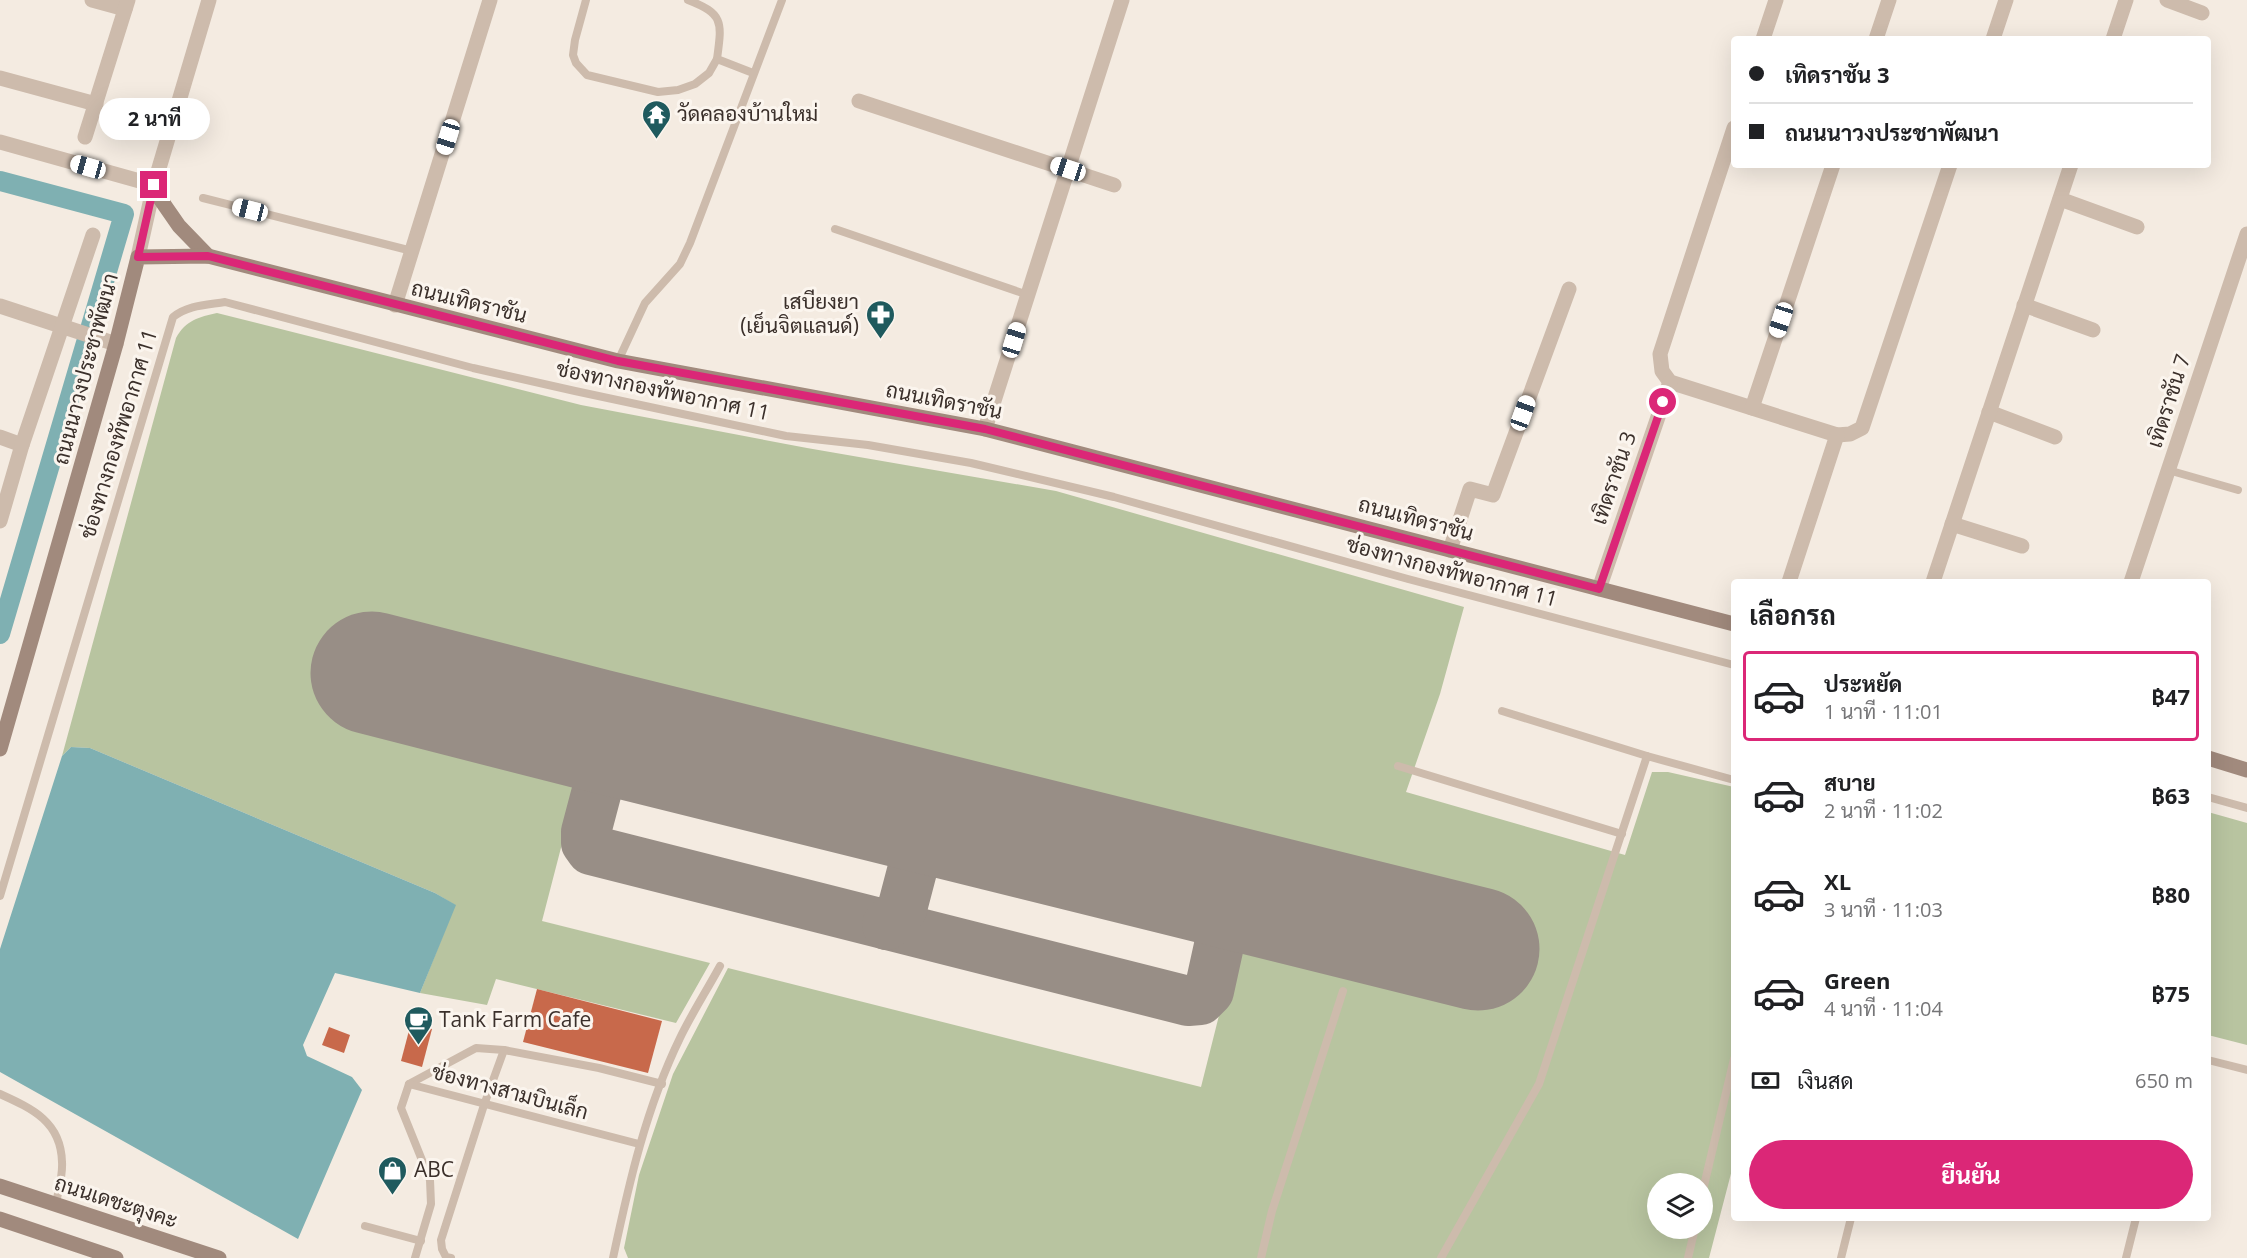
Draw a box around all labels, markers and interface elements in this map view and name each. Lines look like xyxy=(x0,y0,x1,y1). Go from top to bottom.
text: เทิดราชัน 3 xyxy=(1785,59,1890,89)
callout: 2 นาที xyxy=(98,98,210,140)
temple icon: วัดคลองบ้านใหม่ xyxy=(640,98,672,140)
place label: วัดคลองบ้านใหม่ xyxy=(677,99,818,127)
text: 2 นาที xyxy=(128,105,181,132)
car xyxy=(434,117,462,157)
text: ถนนนาวงประชาพัฒนา xyxy=(1785,117,1999,147)
car xyxy=(68,153,108,181)
car xyxy=(1048,155,1088,183)
route end xyxy=(140,171,167,198)
car xyxy=(230,197,270,223)
street label: ถนนนาวงประชาพัฒนา xyxy=(46,270,124,468)
street label: ถนนเทิดราชัน xyxy=(409,273,530,329)
place label: เสบียงยา (เย็นจิตแลนด์) xyxy=(740,287,859,339)
pharmacy icon: เสบียงยา (เย็นจิตแลนด์) xyxy=(864,298,896,340)
car xyxy=(1767,300,1795,340)
car xyxy=(1000,320,1028,360)
street label: ช่องทางกองทัพอากาศ 11 xyxy=(73,325,163,542)
street label: เทิดราชัน 7 xyxy=(2140,350,2196,451)
street label: ช่องทางกองทัพอากาศ 11 xyxy=(554,354,773,426)
street label: ถนนเทิดราชัน xyxy=(884,375,1005,425)
route start xyxy=(1649,388,1676,415)
car xyxy=(1508,393,1538,433)
street label: เทิดราชัน 3 xyxy=(1584,427,1642,528)
street label: ถนนเทิดราชัน xyxy=(1356,489,1477,547)
street label: ช่องทางกองทัพอากาศ 11 xyxy=(1343,529,1561,613)
text: เลือกรถ xyxy=(1749,596,1836,633)
text: ประหยัด xyxy=(1824,668,1902,698)
icon: car xyxy=(1752,669,1806,723)
text: ฿47 xyxy=(2152,681,2190,711)
text: 1 นาที · 11:01 xyxy=(1824,698,1943,725)
text: สบาย xyxy=(1824,767,1876,797)
icon: car xyxy=(1752,768,1806,822)
text: ฿63 xyxy=(2152,780,2190,810)
text: 2 นาที · 11:02 xyxy=(1824,797,1943,824)
text: XL xyxy=(1824,866,1851,896)
icon: car xyxy=(1752,867,1806,921)
text: ฿80 xyxy=(2152,879,2190,909)
text: 3 นาที · 11:03 xyxy=(1824,896,1943,923)
text: Green xyxy=(1824,965,1890,995)
icon: car xyxy=(1752,966,1806,1020)
text: ฿75 xyxy=(2152,978,2190,1008)
text: 4 นาที · 11:04 xyxy=(1824,995,1943,1022)
cafe icon: Tank Farm Cafe xyxy=(402,1004,434,1046)
place label: Tank Farm Cafe xyxy=(439,1005,591,1033)
street label: ช่องทางสามบินเล็ก xyxy=(429,1057,592,1125)
icon: cash xyxy=(1749,1064,1782,1097)
text: เงินสด xyxy=(1797,1065,1854,1095)
text: 650 m xyxy=(2135,1067,2193,1094)
button: ยืนยัน xyxy=(1749,1140,2193,1209)
shop icon: ABC xyxy=(377,1154,409,1196)
place label: ABC xyxy=(414,1155,454,1183)
street label: ถนนเดชะตุงคะ xyxy=(51,1168,182,1235)
map controls xyxy=(1647,1173,1713,1239)
button: layers xyxy=(1647,1173,1713,1239)

